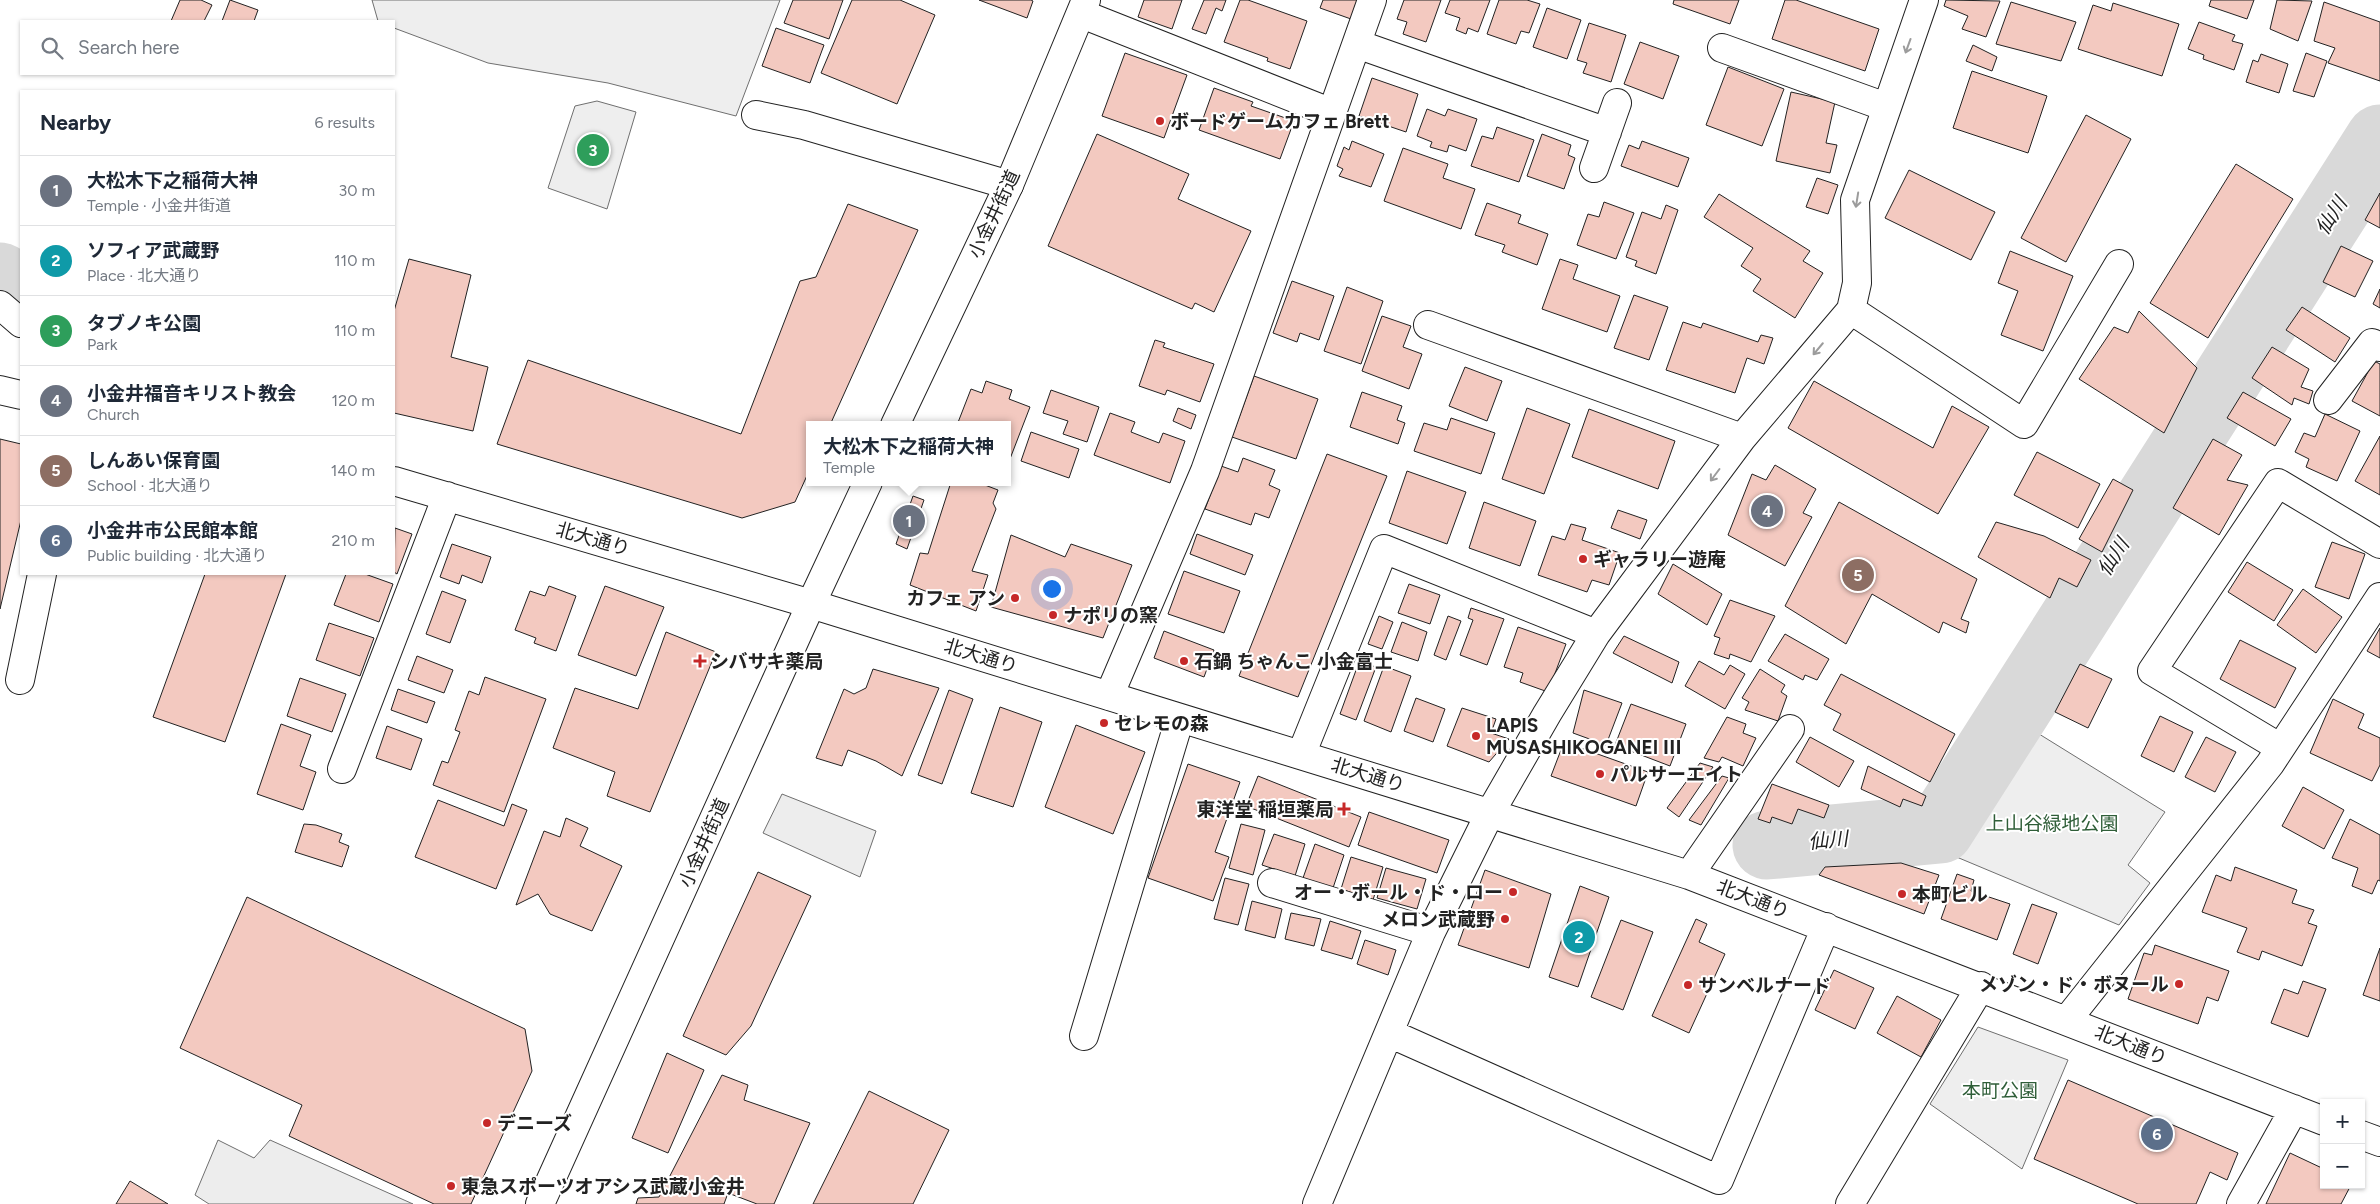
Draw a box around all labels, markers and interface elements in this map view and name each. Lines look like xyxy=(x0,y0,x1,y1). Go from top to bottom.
search box xyxy=(20,20,395,75)
icon: search xyxy=(38,34,66,62)
text: Search here xyxy=(78,36,180,59)
one-way arrow xyxy=(1903,38,1912,53)
text: Nearby xyxy=(40,110,111,135)
place label: ボードゲームカフェ Brett xyxy=(1170,110,1390,133)
text: 6 results xyxy=(314,113,375,132)
marker: ボードゲームカフェ Brett xyxy=(1154,115,1166,127)
pin: 3 xyxy=(577,131,609,169)
street label: 小金井街道 xyxy=(963,166,1025,262)
text: 大松木下之稲荷大神 xyxy=(87,169,258,192)
text: 1 xyxy=(53,181,59,200)
text: 30 m xyxy=(338,181,375,200)
one-way arrow xyxy=(1851,191,1861,207)
water label: 仙川 xyxy=(2310,191,2353,239)
text: Temple · 小金井街道 xyxy=(87,196,231,215)
text: ソフィア武蔵野 xyxy=(87,239,220,262)
text: 2 xyxy=(51,251,61,270)
text: 110 m xyxy=(334,251,375,270)
text: Place · 北大通り xyxy=(87,266,201,285)
text: タブノキ公園 xyxy=(87,312,201,335)
text: 3 xyxy=(52,321,60,340)
text: 110 m xyxy=(334,321,375,340)
text: Park xyxy=(87,335,117,354)
one-way arrow xyxy=(1812,343,1823,356)
text: 小金井福音キリスト教会 xyxy=(87,382,296,405)
text: 4 xyxy=(51,391,61,410)
text: 120 m xyxy=(332,391,375,410)
text: Church xyxy=(87,405,139,424)
popup xyxy=(806,421,1011,486)
text: 大松木下之稲荷大神 xyxy=(823,435,994,458)
text: しんあい保育園 xyxy=(87,449,220,472)
text: Temple xyxy=(823,458,875,477)
text: 5 xyxy=(51,461,61,480)
text: 140 m xyxy=(331,461,375,480)
one-way arrow xyxy=(1709,468,1720,481)
text: School · 北大通り xyxy=(87,476,212,495)
pin: 4 xyxy=(1751,492,1783,530)
pin: 1 xyxy=(893,502,925,540)
street label: 北大通り xyxy=(553,517,633,561)
text: 小金井市公民館本館 xyxy=(87,519,258,542)
text: 6 xyxy=(51,531,61,550)
text: 210 m xyxy=(332,531,375,550)
water label: 仙川 xyxy=(2092,532,2135,580)
text: Public building · 北大通り xyxy=(87,546,267,565)
place label: ギャラリー遊庵 xyxy=(1593,548,1726,571)
marker: ギャラリー遊庵 xyxy=(1577,553,1589,565)
pin: 5 xyxy=(1842,556,1874,594)
your location xyxy=(1039,576,1065,602)
place label: カフェ アン xyxy=(906,587,1005,610)
marker: カフェ アン xyxy=(1009,592,1021,604)
place label: ナポリの窯 xyxy=(1063,604,1158,627)
marker: ナポリの窯 xyxy=(1047,609,1059,621)
street label: 北大通り xyxy=(941,634,1021,678)
place label: シバサキ薬局 xyxy=(710,650,823,673)
place label: 石鍋 ちゃんこ 小金富士 xyxy=(1194,650,1393,673)
marker: シバサキ薬局 xyxy=(694,655,706,667)
marker: 石鍋 ちゃんこ 小金富士 xyxy=(1178,655,1190,667)
place label: セレモの森 xyxy=(1114,712,1209,735)
place label: LAPIS MUSASHIKOGANEI Ⅲ xyxy=(1486,714,1682,759)
marker: セレモの森 xyxy=(1098,717,1110,729)
marker: LAPIS MUSASHIKOGANEI Ⅲ xyxy=(1470,730,1482,742)
street label: 北大通り xyxy=(1328,753,1408,797)
place label: パルサーエイト xyxy=(1610,763,1743,786)
marker: パルサーエイト xyxy=(1594,768,1606,780)
street label: 小金井街道 xyxy=(674,795,734,891)
place label: 東洋堂 稲垣薬局 xyxy=(1196,798,1334,821)
marker: 東洋堂 稲垣薬局 xyxy=(1338,803,1350,815)
park label: 上山谷緑地公園 xyxy=(1985,812,2119,835)
water label: 仙川 xyxy=(1807,826,1851,854)
street label: 北大通り xyxy=(1713,875,1793,923)
place label: オー・ボール・ド・ロー xyxy=(1294,881,1503,904)
place label: 本町ビル xyxy=(1912,883,1988,906)
marker: オー・ボール・ド・ロー xyxy=(1507,886,1519,898)
marker: 本町ビル xyxy=(1896,888,1908,900)
place label: メロン武蔵野 xyxy=(1381,908,1495,931)
marker: メロン武蔵野 xyxy=(1499,913,1511,925)
pin: 2 xyxy=(1563,918,1595,956)
place label: メゾン・ド・ボヌール xyxy=(1979,973,2169,996)
place label: サンベルナード xyxy=(1698,974,1831,997)
marker: メゾン・ド・ボヌール xyxy=(2173,978,2185,990)
marker: サンベルナード xyxy=(1682,979,1694,991)
street label: 北大通り xyxy=(2091,1020,2171,1070)
park label: 本町公園 xyxy=(1962,1079,2038,1102)
map controls xyxy=(2320,1099,2365,1189)
button: + xyxy=(2320,1099,2365,1144)
place label: デニーズ xyxy=(497,1112,572,1135)
pin: 6 xyxy=(2141,1115,2173,1153)
marker: デニーズ xyxy=(481,1117,493,1129)
button: − xyxy=(2320,1144,2365,1189)
place label: 東急スポーツオアシス武蔵小金井 xyxy=(461,1175,745,1198)
marker: 東急スポーツオアシス武蔵小金井 xyxy=(445,1180,457,1192)

